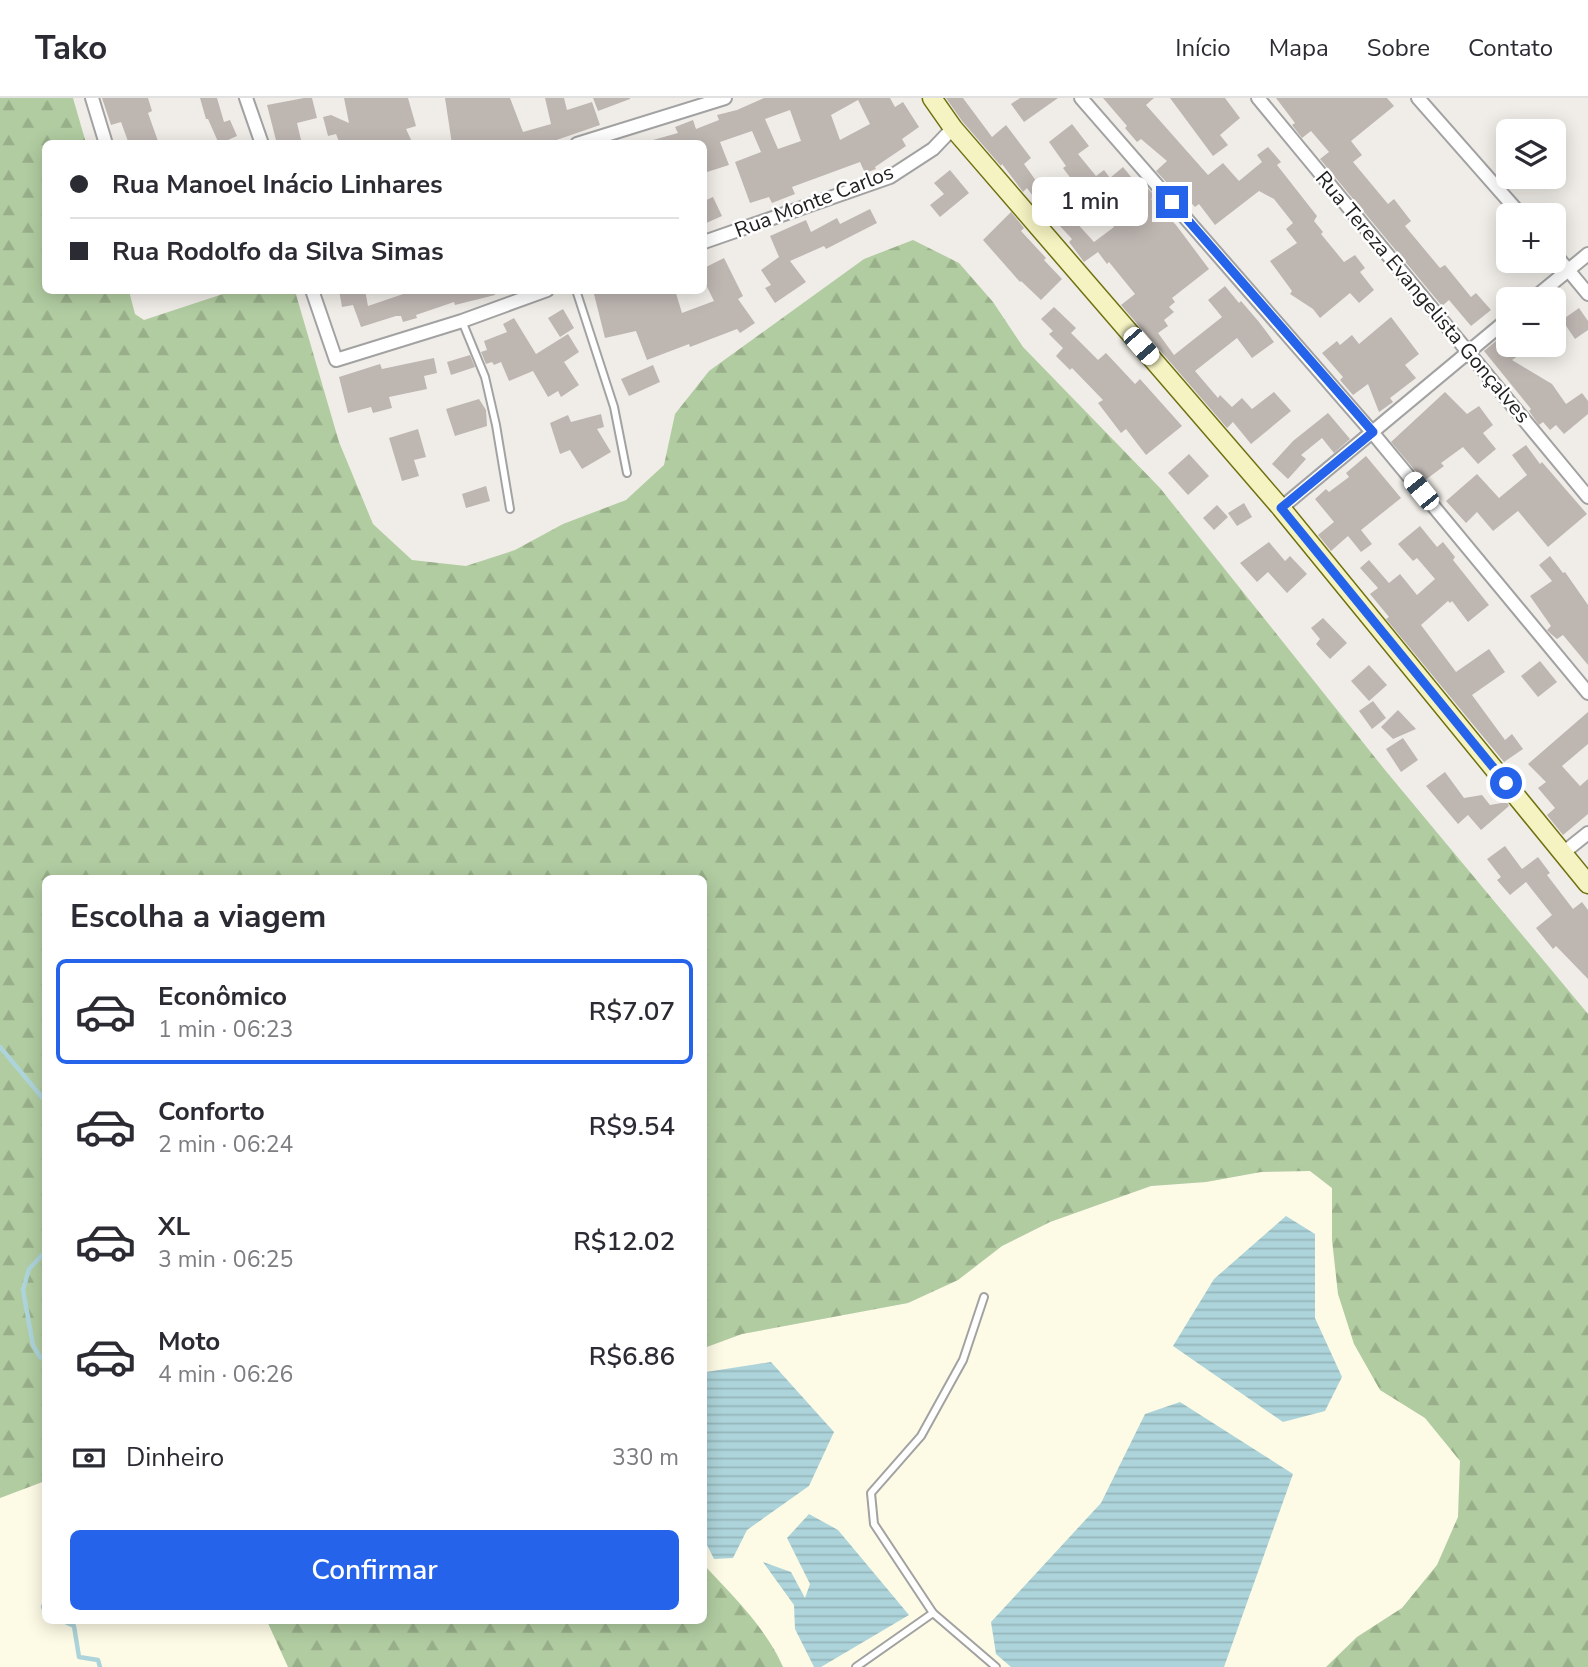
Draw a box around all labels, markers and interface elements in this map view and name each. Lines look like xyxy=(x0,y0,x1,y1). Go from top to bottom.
text: Tako xyxy=(35,26,107,71)
text: Início xyxy=(1175,32,1231,64)
text: Mapa xyxy=(1269,32,1329,64)
text: Sobre xyxy=(1367,32,1430,64)
text: Contato xyxy=(1468,32,1553,64)
map controls xyxy=(1496,119,1566,357)
button: layers xyxy=(1496,119,1566,189)
street label: Rua Monte Carlos xyxy=(731,158,897,244)
street label: Rua Tereza Evangelista Gonçalves xyxy=(1309,165,1537,429)
text: Rua Manoel Inácio Linhares xyxy=(112,167,443,202)
callout: 1 min xyxy=(1032,178,1148,226)
text: 1 min xyxy=(1061,186,1119,217)
route end xyxy=(1156,186,1188,218)
button: + xyxy=(1496,203,1566,273)
text: Rua Rodolfo da Silva Simas xyxy=(112,234,444,269)
button: − xyxy=(1496,287,1566,357)
car xyxy=(1120,323,1163,369)
car xyxy=(1400,468,1443,514)
route start xyxy=(1490,767,1522,799)
text: Escolha a viagem xyxy=(70,895,326,938)
text: Econômico xyxy=(158,979,287,1014)
icon: car xyxy=(74,980,137,1043)
text: R$7.07 xyxy=(589,994,675,1029)
text: 1 min · 06:23 xyxy=(158,1014,293,1045)
text: Conforto xyxy=(158,1094,265,1129)
icon: car xyxy=(74,1095,137,1158)
text: R$9.54 xyxy=(589,1109,675,1144)
text: 2 min · 06:24 xyxy=(158,1129,293,1160)
text: XL xyxy=(158,1209,190,1244)
icon: car xyxy=(74,1210,137,1273)
text: R$12.02 xyxy=(573,1224,675,1259)
text: 3 min · 06:25 xyxy=(158,1244,293,1275)
text: Moto xyxy=(158,1324,220,1359)
icon: car xyxy=(74,1325,137,1388)
text: R$6.86 xyxy=(589,1339,675,1374)
text: 4 min · 06:26 xyxy=(158,1359,293,1390)
icon: cash xyxy=(70,1439,108,1477)
text: Dinheiro xyxy=(126,1440,224,1475)
text: 330 m xyxy=(612,1442,679,1473)
button: Confirmar xyxy=(70,1530,679,1610)

